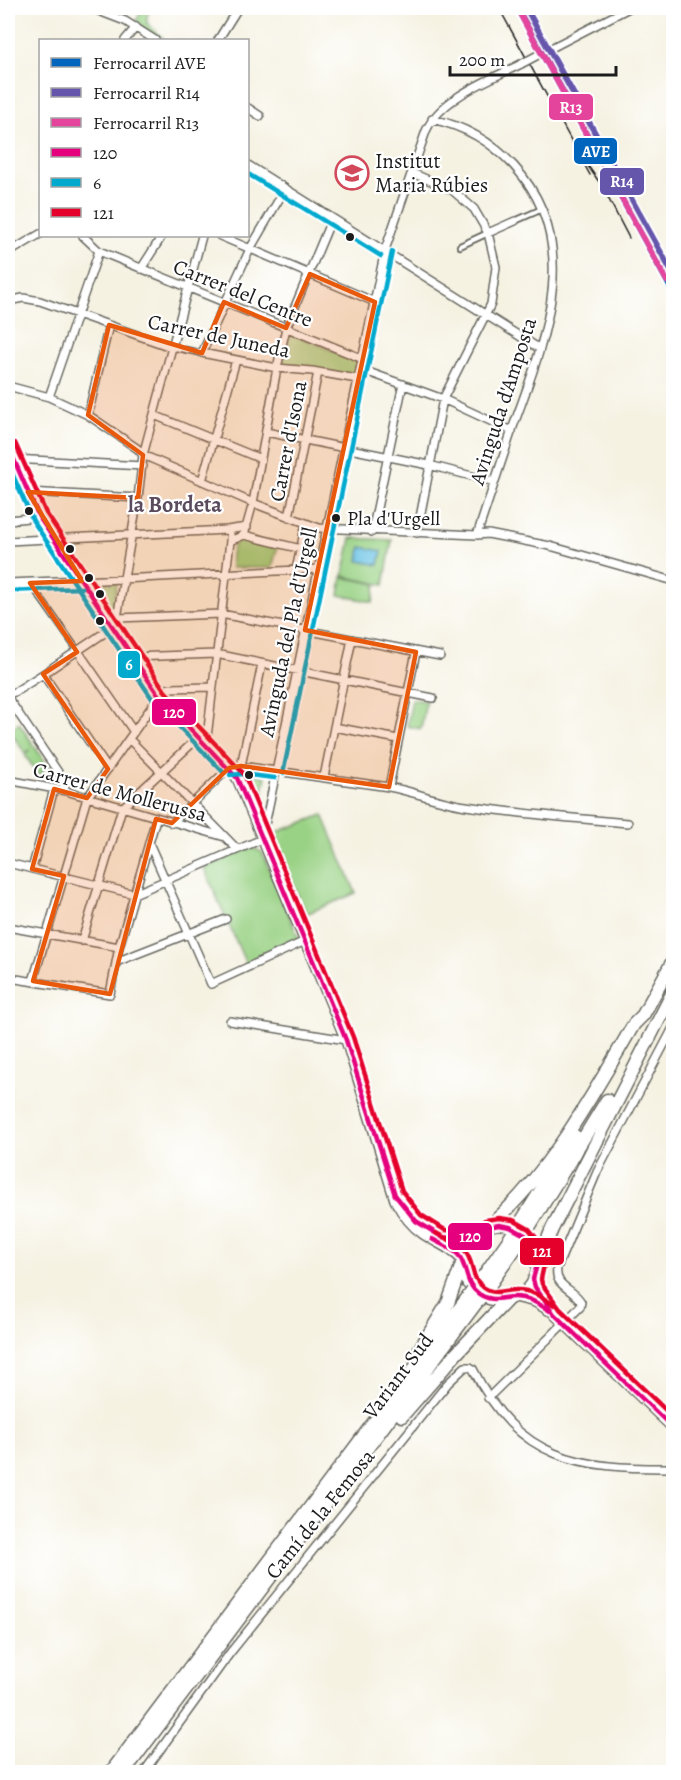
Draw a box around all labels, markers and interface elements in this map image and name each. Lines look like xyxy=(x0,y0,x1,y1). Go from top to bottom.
legend xyxy=(39,39,249,237)
scale bar xyxy=(450,39,616,77)
text: 200 m xyxy=(459,48,505,72)
text: Ferrocarril AVE xyxy=(93,51,206,75)
text: Ferrocarril R14 xyxy=(93,81,200,105)
line badge: R13 xyxy=(548,93,594,121)
text: R13 xyxy=(560,97,583,119)
text: Ferrocarril R13 xyxy=(93,111,199,135)
line badge: AVE xyxy=(573,137,618,165)
text: 120 xyxy=(93,141,117,165)
text: AVE xyxy=(581,141,610,163)
place label: Institut Maria Rúbies xyxy=(375,147,488,199)
school or university icon: Institut Maria Rúbies xyxy=(334,155,370,191)
line badge: R14 xyxy=(599,167,645,196)
text: 6 xyxy=(93,171,101,195)
text: R14 xyxy=(610,171,634,193)
text: 121 xyxy=(93,201,114,225)
unlabelled marker xyxy=(344,231,356,243)
street label: Carrer del Centre xyxy=(169,252,317,334)
street label: Carrer de Juneda xyxy=(145,307,293,365)
street label: Avinguda d'Amposta xyxy=(462,313,543,489)
street label: Carrer d'Isona xyxy=(263,378,313,504)
district label: la Bordeta xyxy=(128,490,222,520)
unlabelled marker xyxy=(23,505,35,517)
place label: Pla d'Urgell xyxy=(347,505,440,532)
marker: Pla d'Urgell xyxy=(330,512,342,524)
street label: Avinguda del Pla d'Urgell xyxy=(252,525,324,740)
unlabelled marker xyxy=(64,543,76,555)
unlabelled marker xyxy=(83,572,95,584)
unlabelled marker xyxy=(94,588,106,600)
unlabelled marker xyxy=(94,615,106,627)
line badge: 6 xyxy=(117,650,141,679)
text: 6 xyxy=(125,654,133,676)
line badge: 120 xyxy=(151,698,197,726)
text: 120 xyxy=(163,702,185,724)
street label: Carrer de Mollerussa xyxy=(30,755,210,829)
unlabelled marker xyxy=(243,769,255,781)
line badge: 120 xyxy=(447,1222,493,1251)
text: 120 xyxy=(459,1226,481,1248)
line badge: 121 xyxy=(519,1237,565,1266)
text: 121 xyxy=(532,1241,552,1263)
street label: Variant Sud xyxy=(356,1327,440,1426)
street label: Camí de la Femosa xyxy=(259,1443,381,1585)

